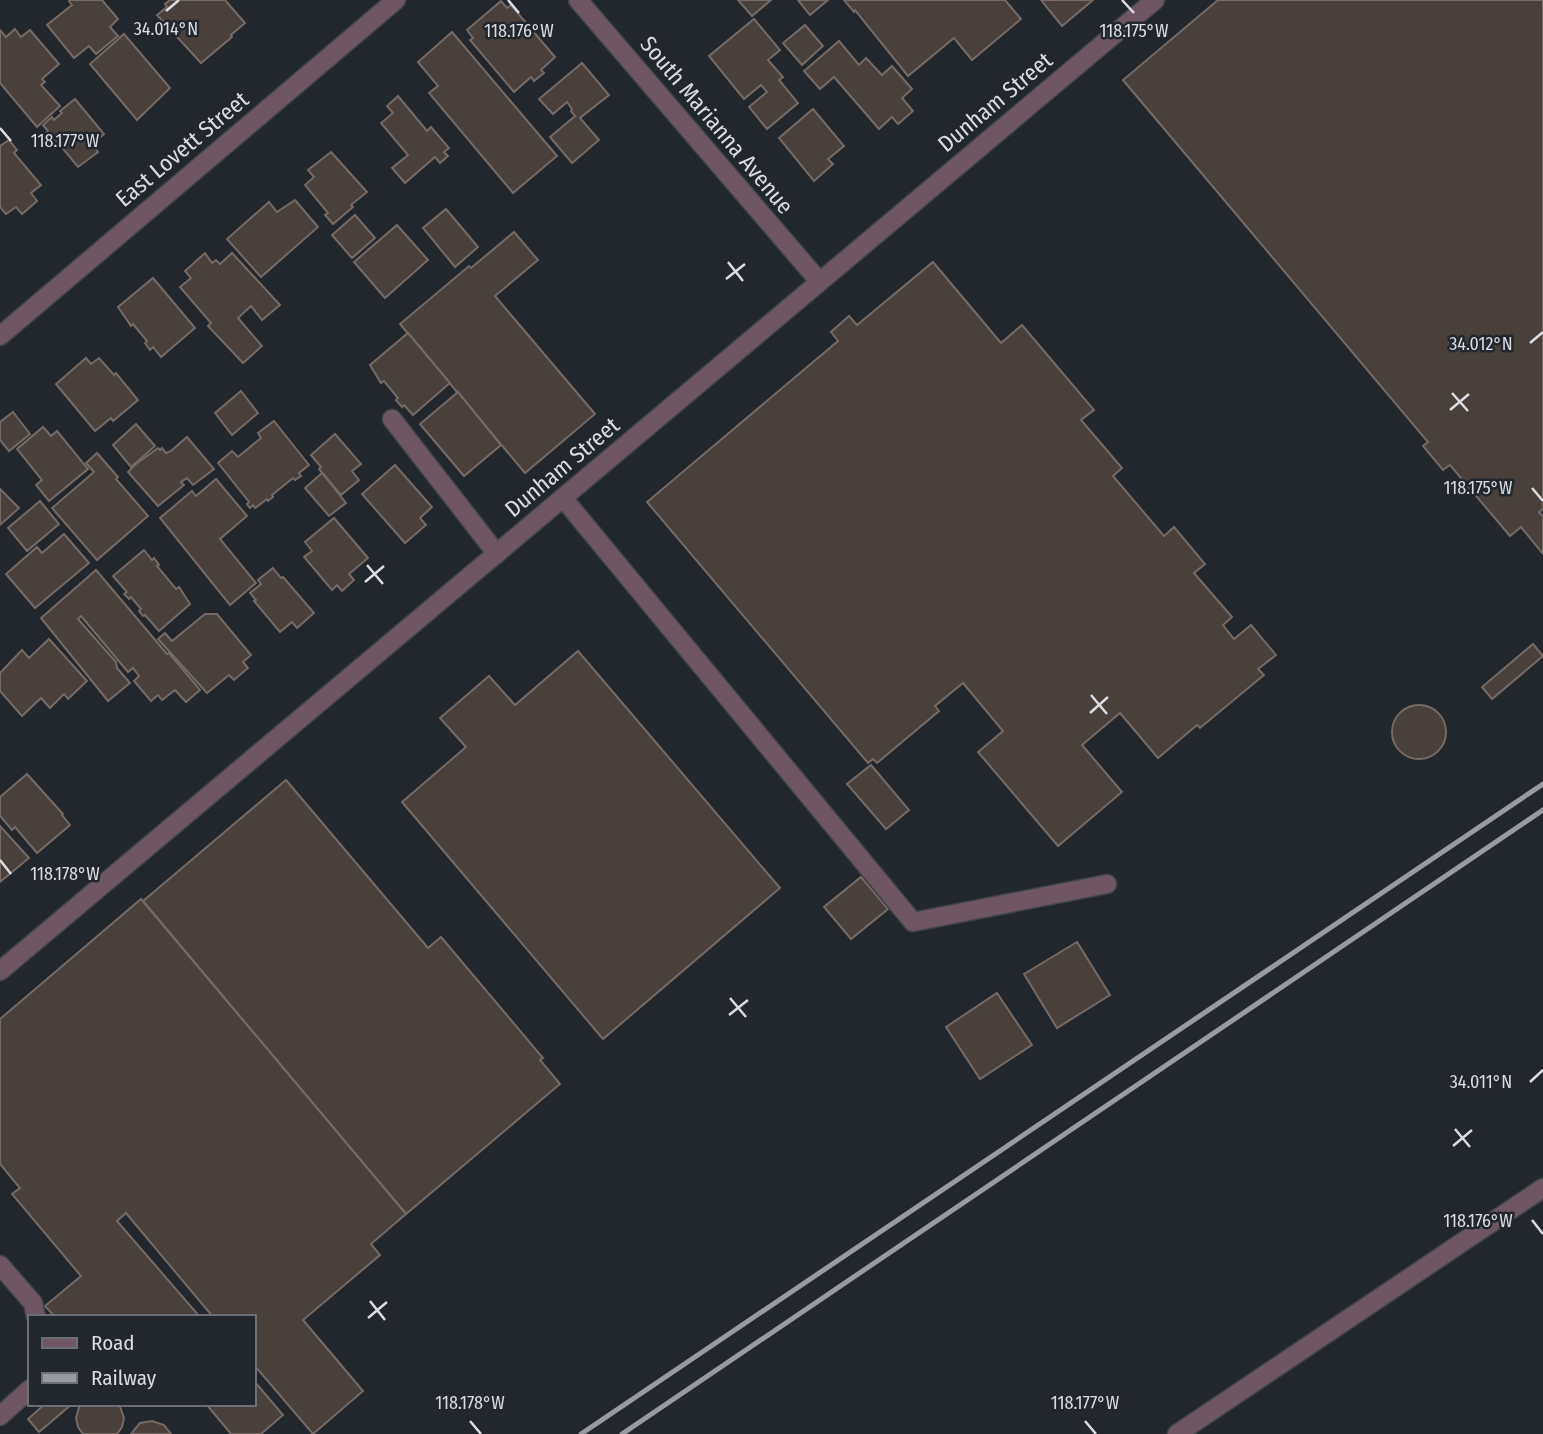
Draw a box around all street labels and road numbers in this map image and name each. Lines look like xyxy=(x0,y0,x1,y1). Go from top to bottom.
street label: South Marianna Avenue xyxy=(634,30,800,220)
street label: Dunham Street xyxy=(932,46,1058,158)
street label: East Lovett Street xyxy=(110,85,254,213)
street label: Dunham Street xyxy=(499,411,625,523)

